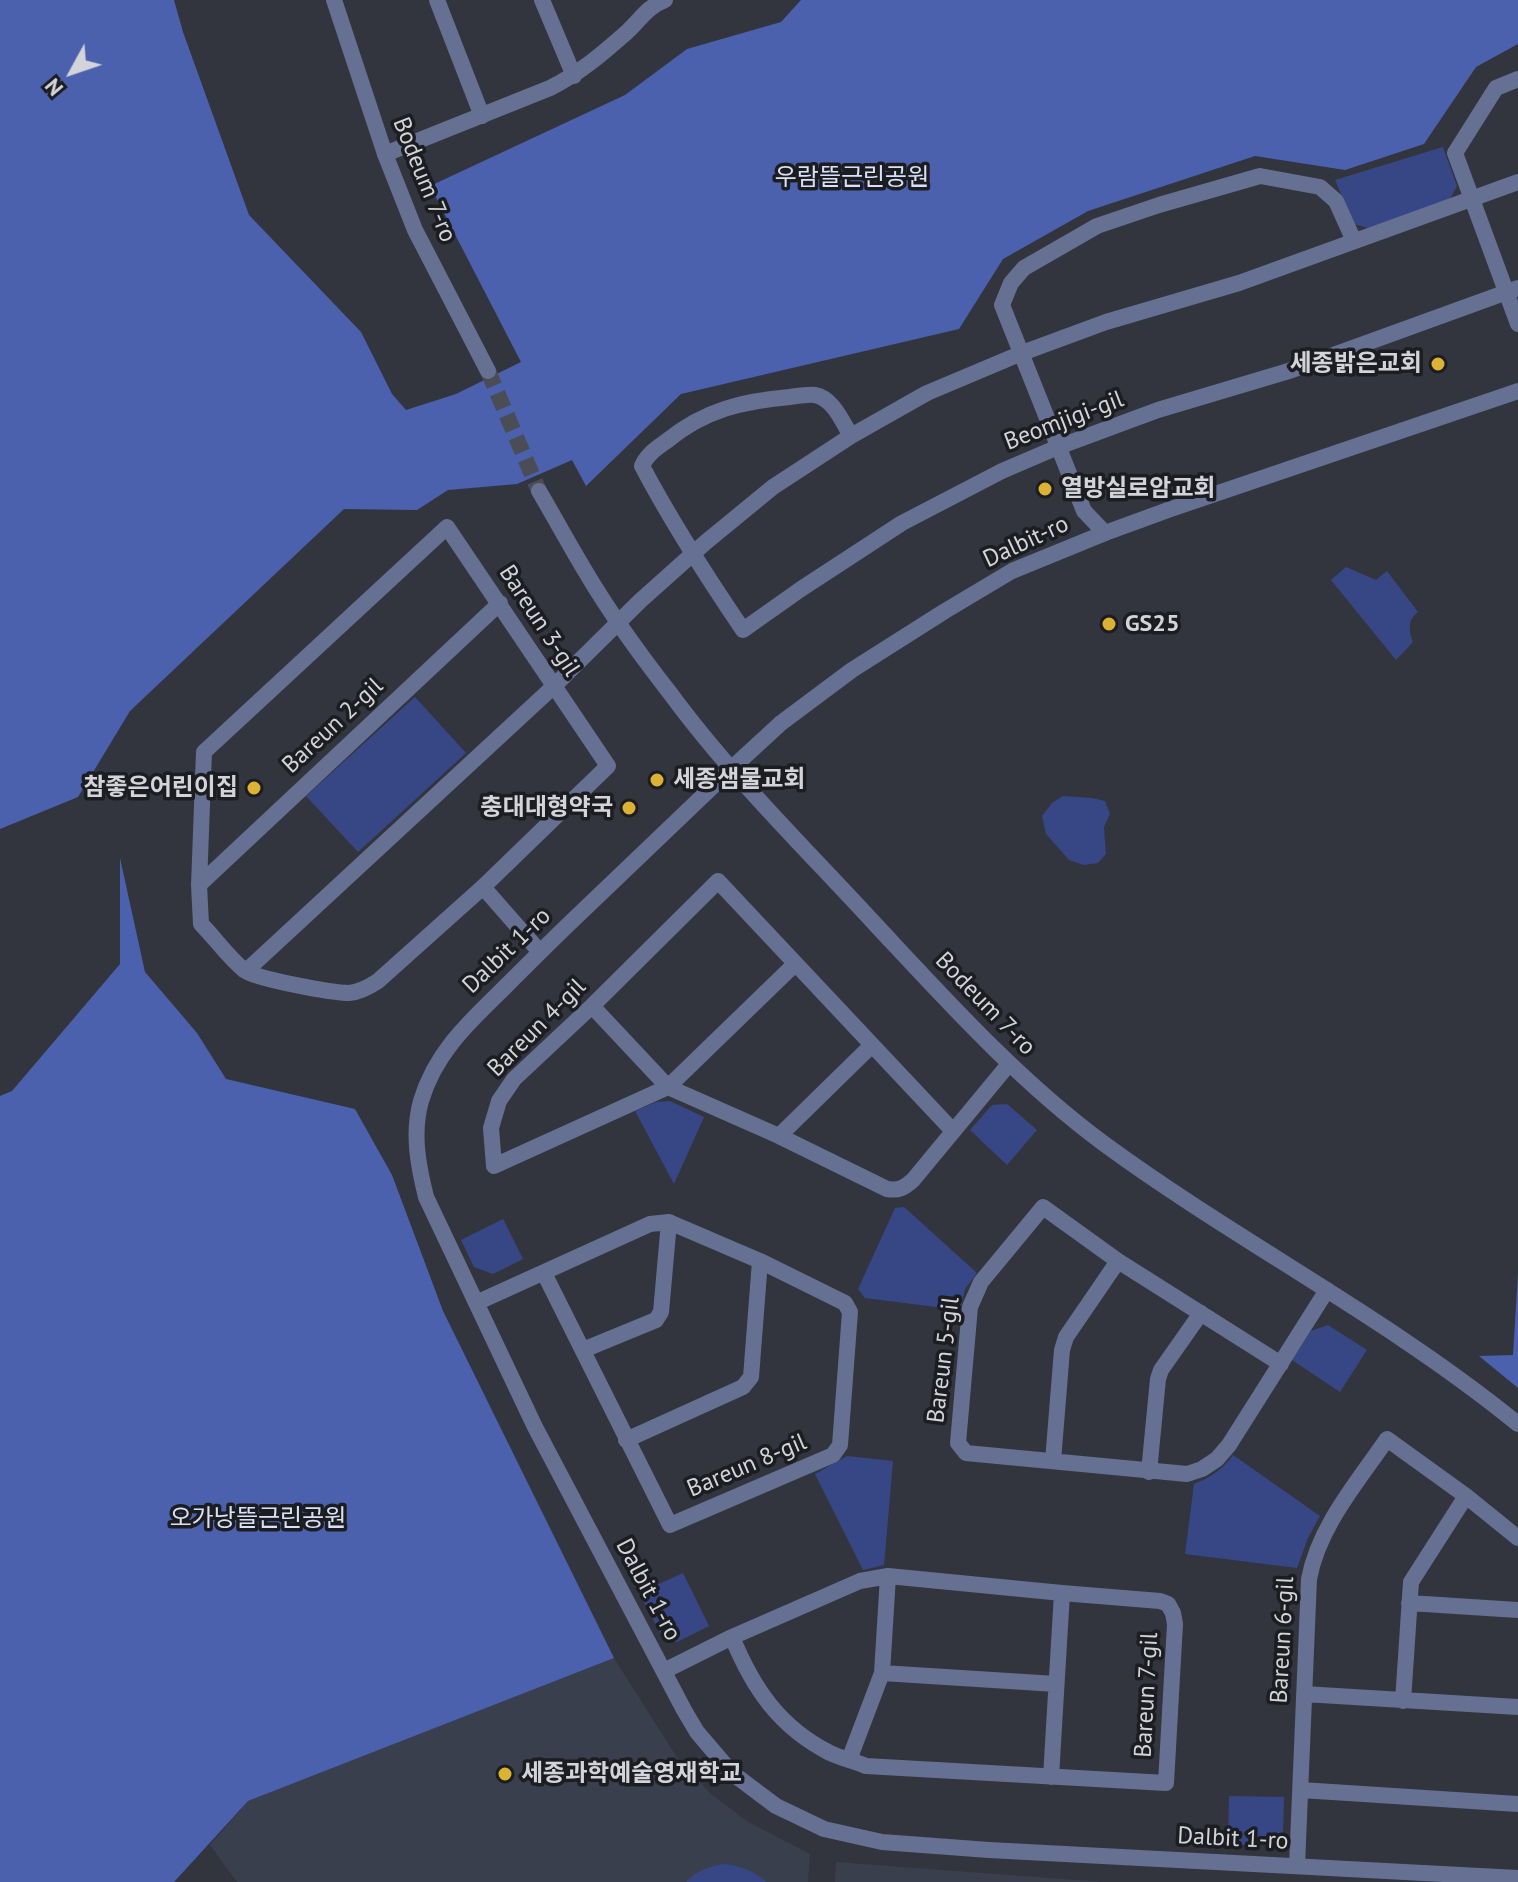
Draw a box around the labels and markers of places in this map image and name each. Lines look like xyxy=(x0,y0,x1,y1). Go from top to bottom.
place label: 세종밝은교회 xyxy=(1290,350,1422,378)
marker: 세종밝은교회 xyxy=(1429,355,1447,373)
place label: 열방실로암교회 xyxy=(1061,475,1216,503)
marker: 열방실로암교회 xyxy=(1036,480,1054,498)
place label: GS25 xyxy=(1125,610,1180,638)
marker: GS25 xyxy=(1100,615,1118,633)
place label: 세종샘물교회 xyxy=(673,766,805,794)
marker: 세종샘물교회 xyxy=(648,771,666,789)
place label: 참좋은어린이집 xyxy=(83,774,238,802)
marker: 참좋은어린이집 xyxy=(245,779,263,797)
place label: 충대대형약국 xyxy=(481,794,613,822)
marker: 충대대형약국 xyxy=(620,799,638,817)
place label: 세종과학예술영재학교 xyxy=(521,1760,742,1788)
marker: 세종과학예술영재학교 xyxy=(496,1765,514,1783)

